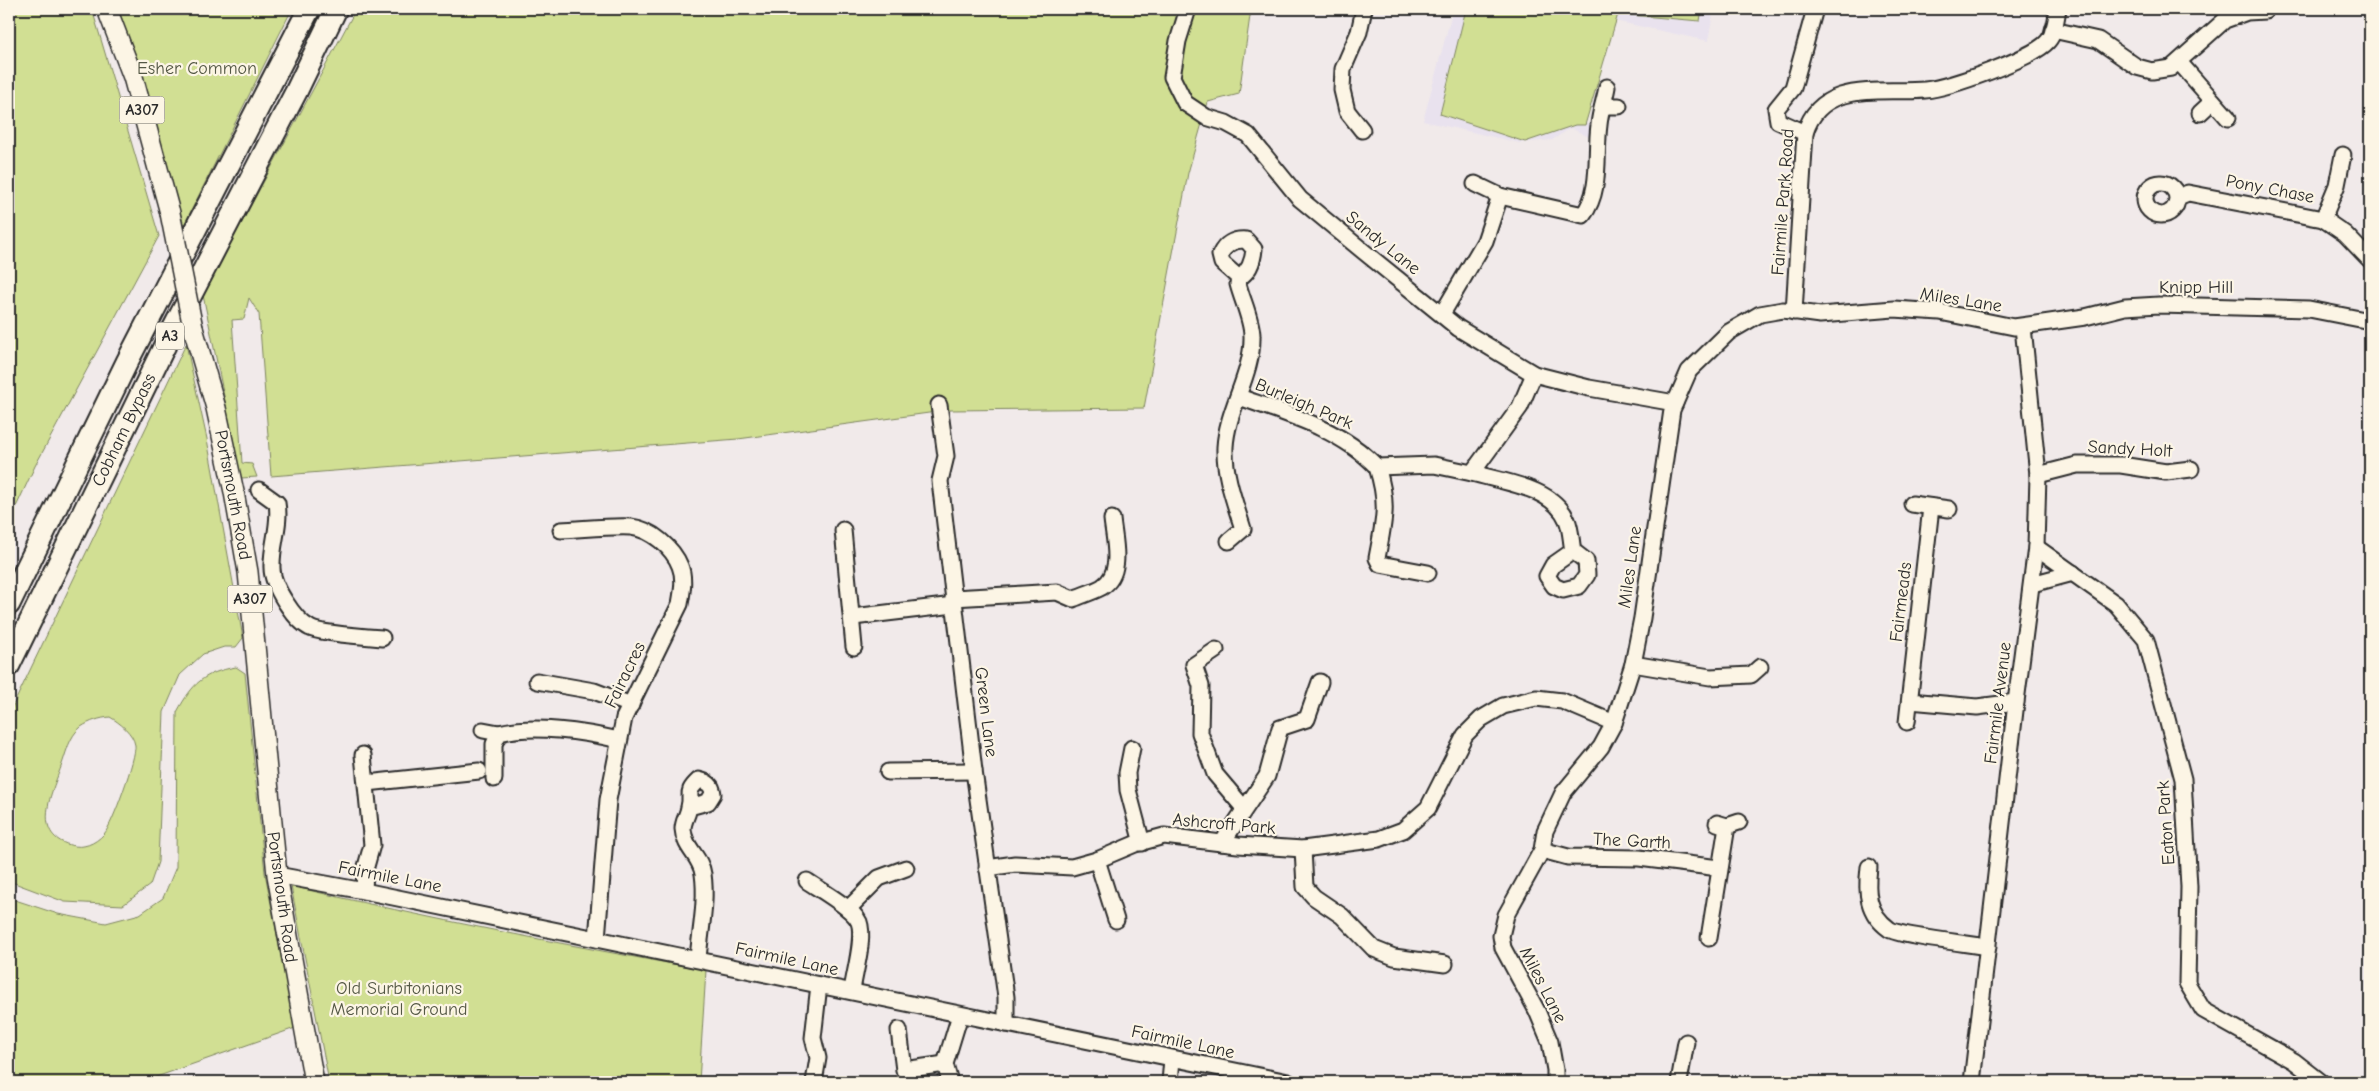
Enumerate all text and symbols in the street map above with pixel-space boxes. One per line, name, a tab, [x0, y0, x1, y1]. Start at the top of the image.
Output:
park label: Esher Common	[137, 58, 257, 79]
road number: A307	[120, 96, 164, 124]
street label: Fairmile Park Road	[1767, 128, 1799, 276]
street label: Pony Chase	[2224, 170, 2316, 208]
street label: Sandy Lane	[1342, 207, 1424, 279]
street label: Knipp Hill	[2159, 277, 2233, 298]
street label: Miles Lane	[1919, 283, 2003, 317]
road number: A3	[156, 322, 184, 350]
street label: Cobham Bypass	[88, 370, 160, 490]
street label: Burleigh Park	[1252, 374, 1356, 434]
street label: Portsmouth Road	[210, 428, 256, 562]
street label: Sandy Holt	[2087, 436, 2174, 462]
street label: Miles Lane	[1614, 525, 1646, 609]
street label: Fairmeads	[1886, 561, 1916, 643]
road number: A307	[228, 586, 272, 612]
street label: Fairacres	[600, 639, 650, 711]
street label: Fairmile Avenue	[1980, 641, 2016, 765]
street label: Green Lane	[970, 666, 1002, 758]
street label: Eaton Park	[2153, 780, 2179, 866]
street label: Ashcroft Park	[1172, 809, 1277, 839]
street label: The Garth	[1592, 828, 1672, 854]
street label: Portsmouth Road	[262, 830, 302, 964]
street label: Fairmile Lane	[337, 857, 443, 897]
street label: Fairmile Lane	[734, 938, 840, 980]
street label: Miles Lane	[1515, 943, 1571, 1027]
park label: Old Surbitonians Memorial Ground	[331, 978, 467, 1020]
street label: Fairmile Lane	[1130, 1021, 1236, 1063]

